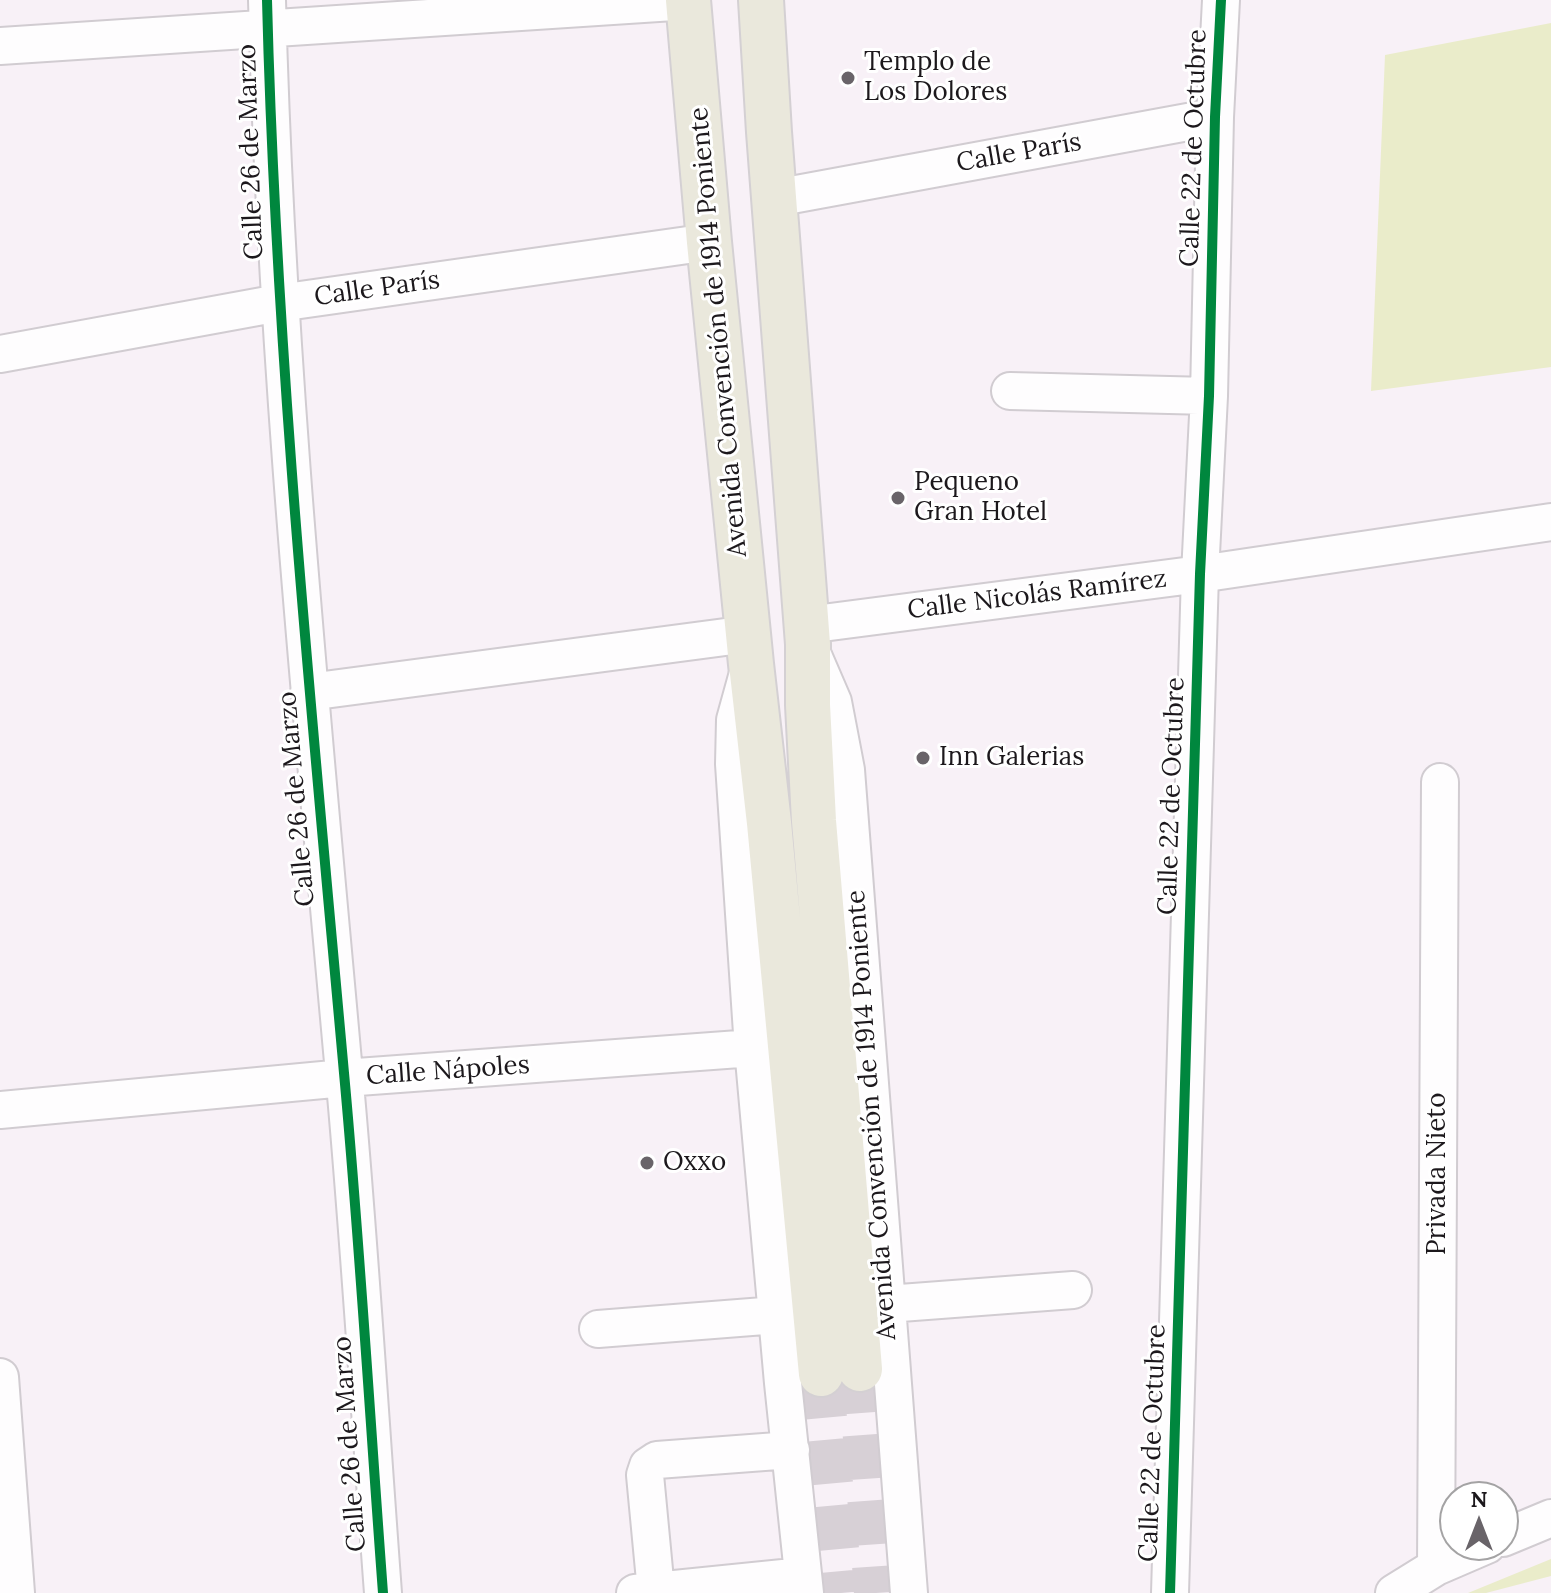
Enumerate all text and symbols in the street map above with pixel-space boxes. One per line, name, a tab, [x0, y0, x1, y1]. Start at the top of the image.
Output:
street label: Calle 22 de Octubre	[1174, 29, 1214, 267]
street label: Calle 26 de Marzo	[232, 44, 270, 260]
place label: Templo de Los Dolores	[864, 47, 1007, 108]
marker: Templo de Los Dolores	[839, 69, 857, 87]
street label: Avenida Convención de 1914 Poniente	[684, 106, 754, 558]
street label: Calle París	[954, 127, 1084, 179]
street label: Calle París	[312, 265, 442, 313]
place label: Pequeno Gran Hotel	[914, 467, 1047, 528]
marker: Pequeno Gran Hotel	[889, 489, 907, 507]
street label: Calle Nicolás Ramírez	[906, 564, 1168, 626]
street label: Calle 22 de Octubre	[1152, 677, 1192, 915]
street label: Calle 26 de Marzo	[272, 690, 322, 908]
place label: Inn Galerias	[939, 742, 1084, 774]
marker: Inn Galerias	[914, 749, 932, 767]
street label: Avenida Convención de 1914 Poniente	[841, 889, 903, 1341]
street label: Calle Nápoles	[365, 1050, 531, 1092]
street label: Privada Nieto	[1422, 1093, 1454, 1255]
place label: Oxxo	[663, 1147, 726, 1179]
marker: Oxxo	[638, 1154, 656, 1172]
street label: Calle 22 de Octubre	[1133, 1324, 1173, 1562]
street label: Calle 26 de Marzo	[327, 1335, 373, 1553]
north arrow	[1439, 1481, 1519, 1561]
text: N	[1470, 1485, 1488, 1513]

